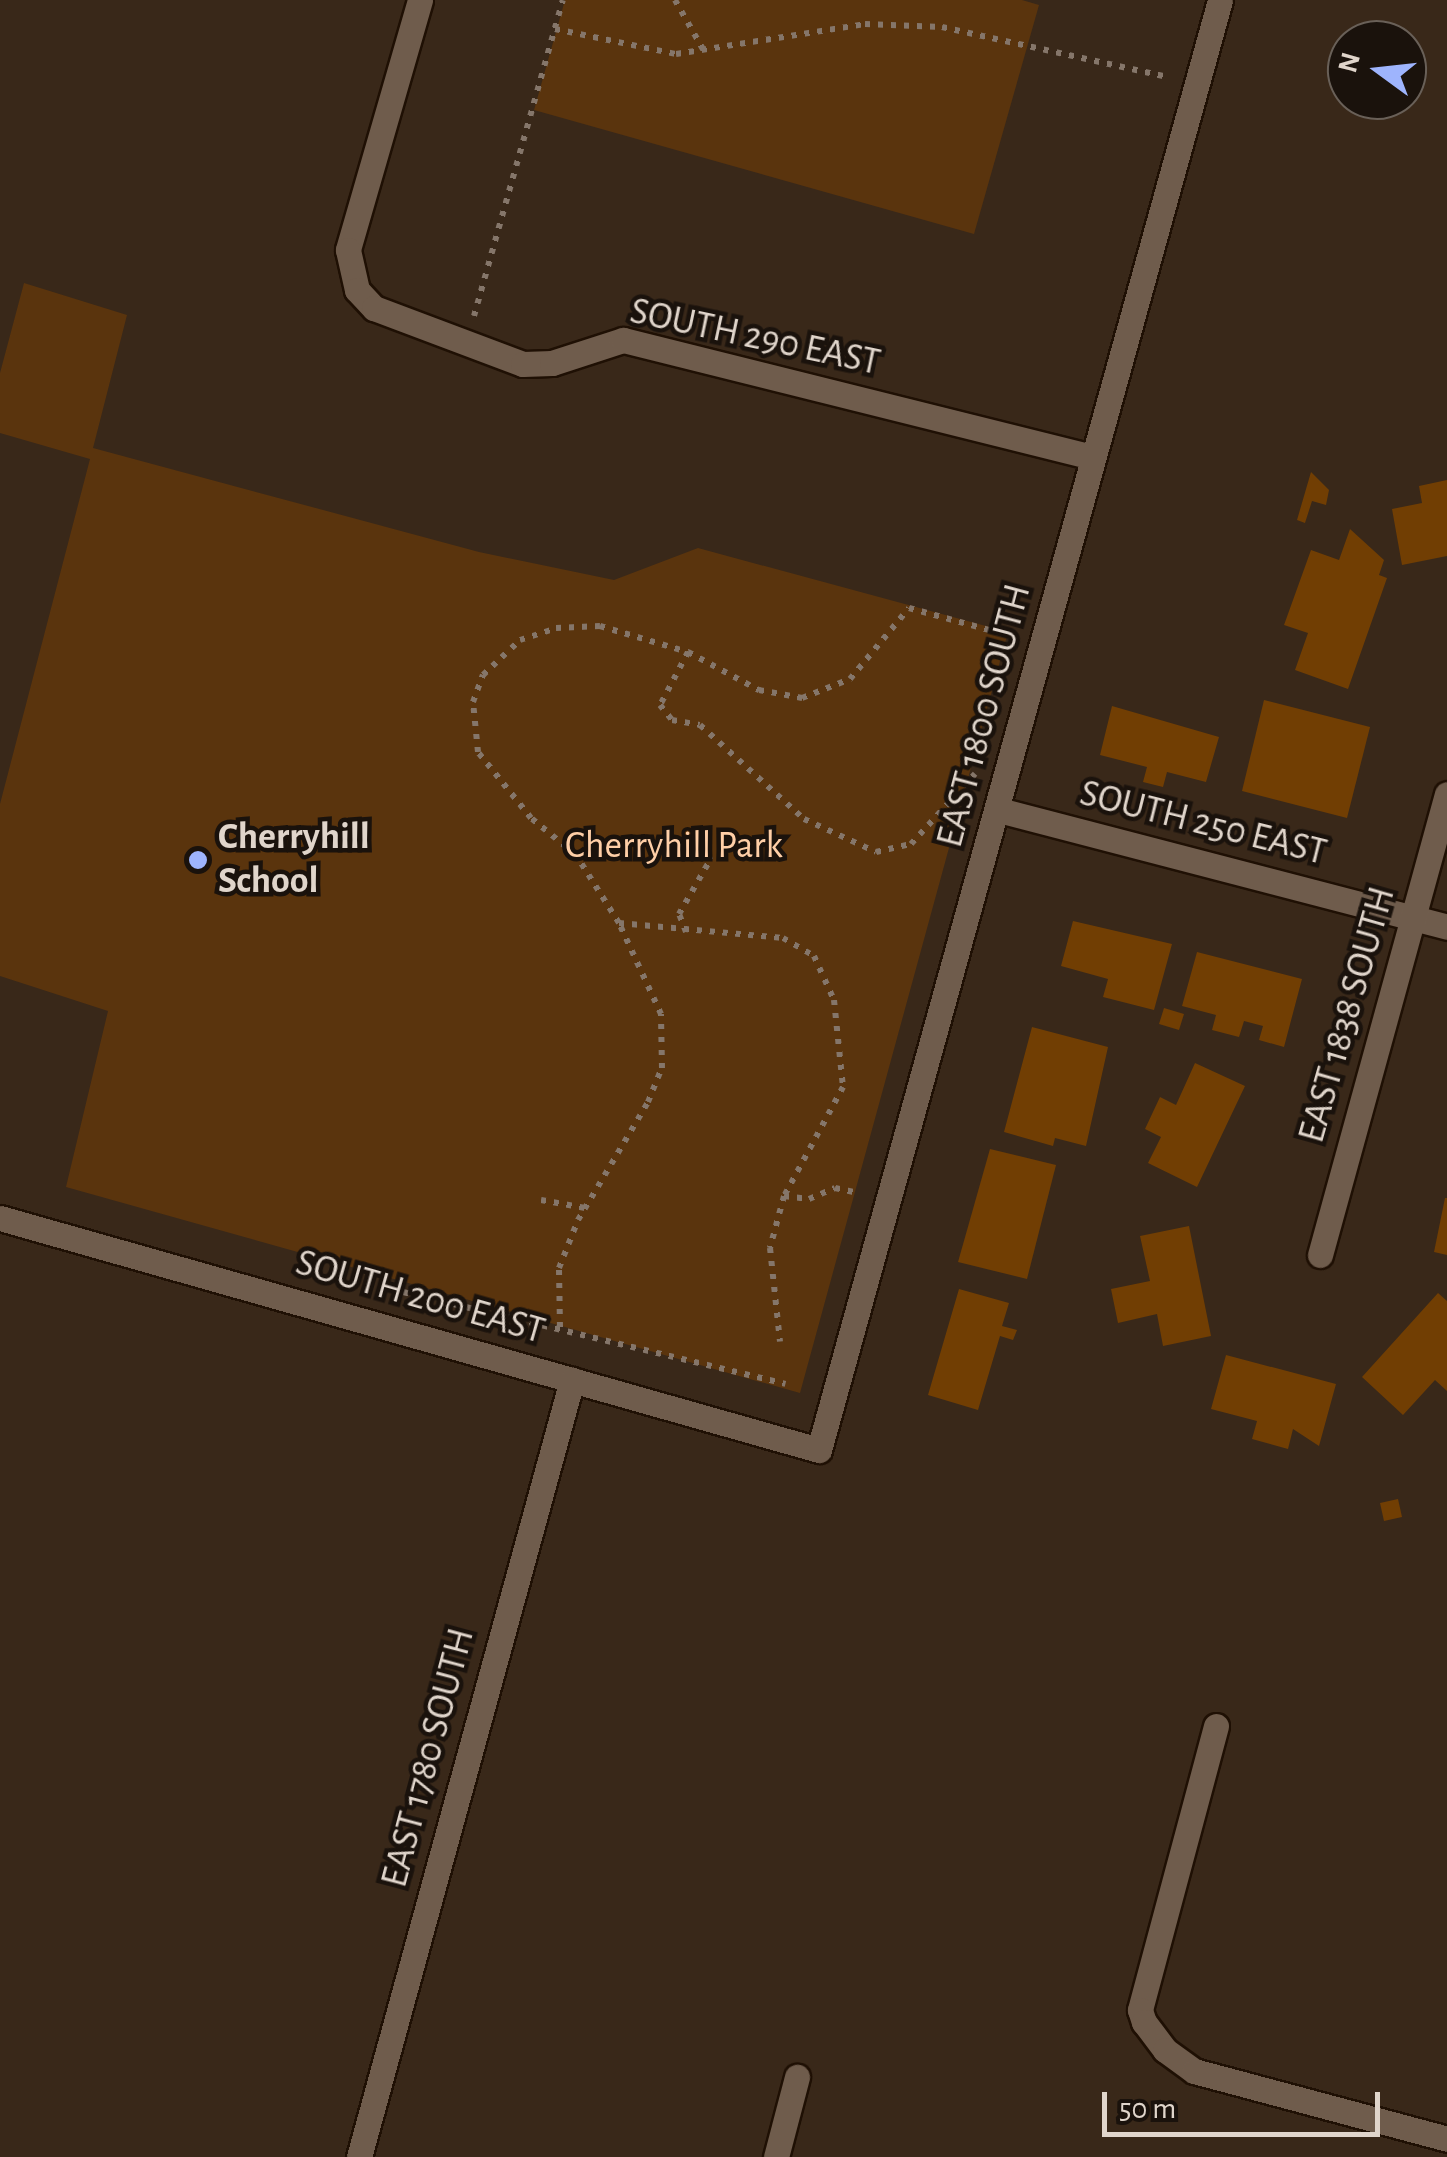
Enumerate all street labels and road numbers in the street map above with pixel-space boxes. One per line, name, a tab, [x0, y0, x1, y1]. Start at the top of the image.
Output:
street label: SOUTH 290 EAST	[626, 289, 884, 387]
street label: EAST 1800 SOUTH	[928, 579, 1042, 853]
street label: SOUTH 250 EAST	[1075, 771, 1331, 877]
street label: EAST 1838 SOUTH	[1290, 882, 1406, 1148]
street label: SOUTH 200 EAST	[290, 1241, 550, 1355]
street label: EAST 1780 SOUTH	[373, 1624, 485, 1892]

